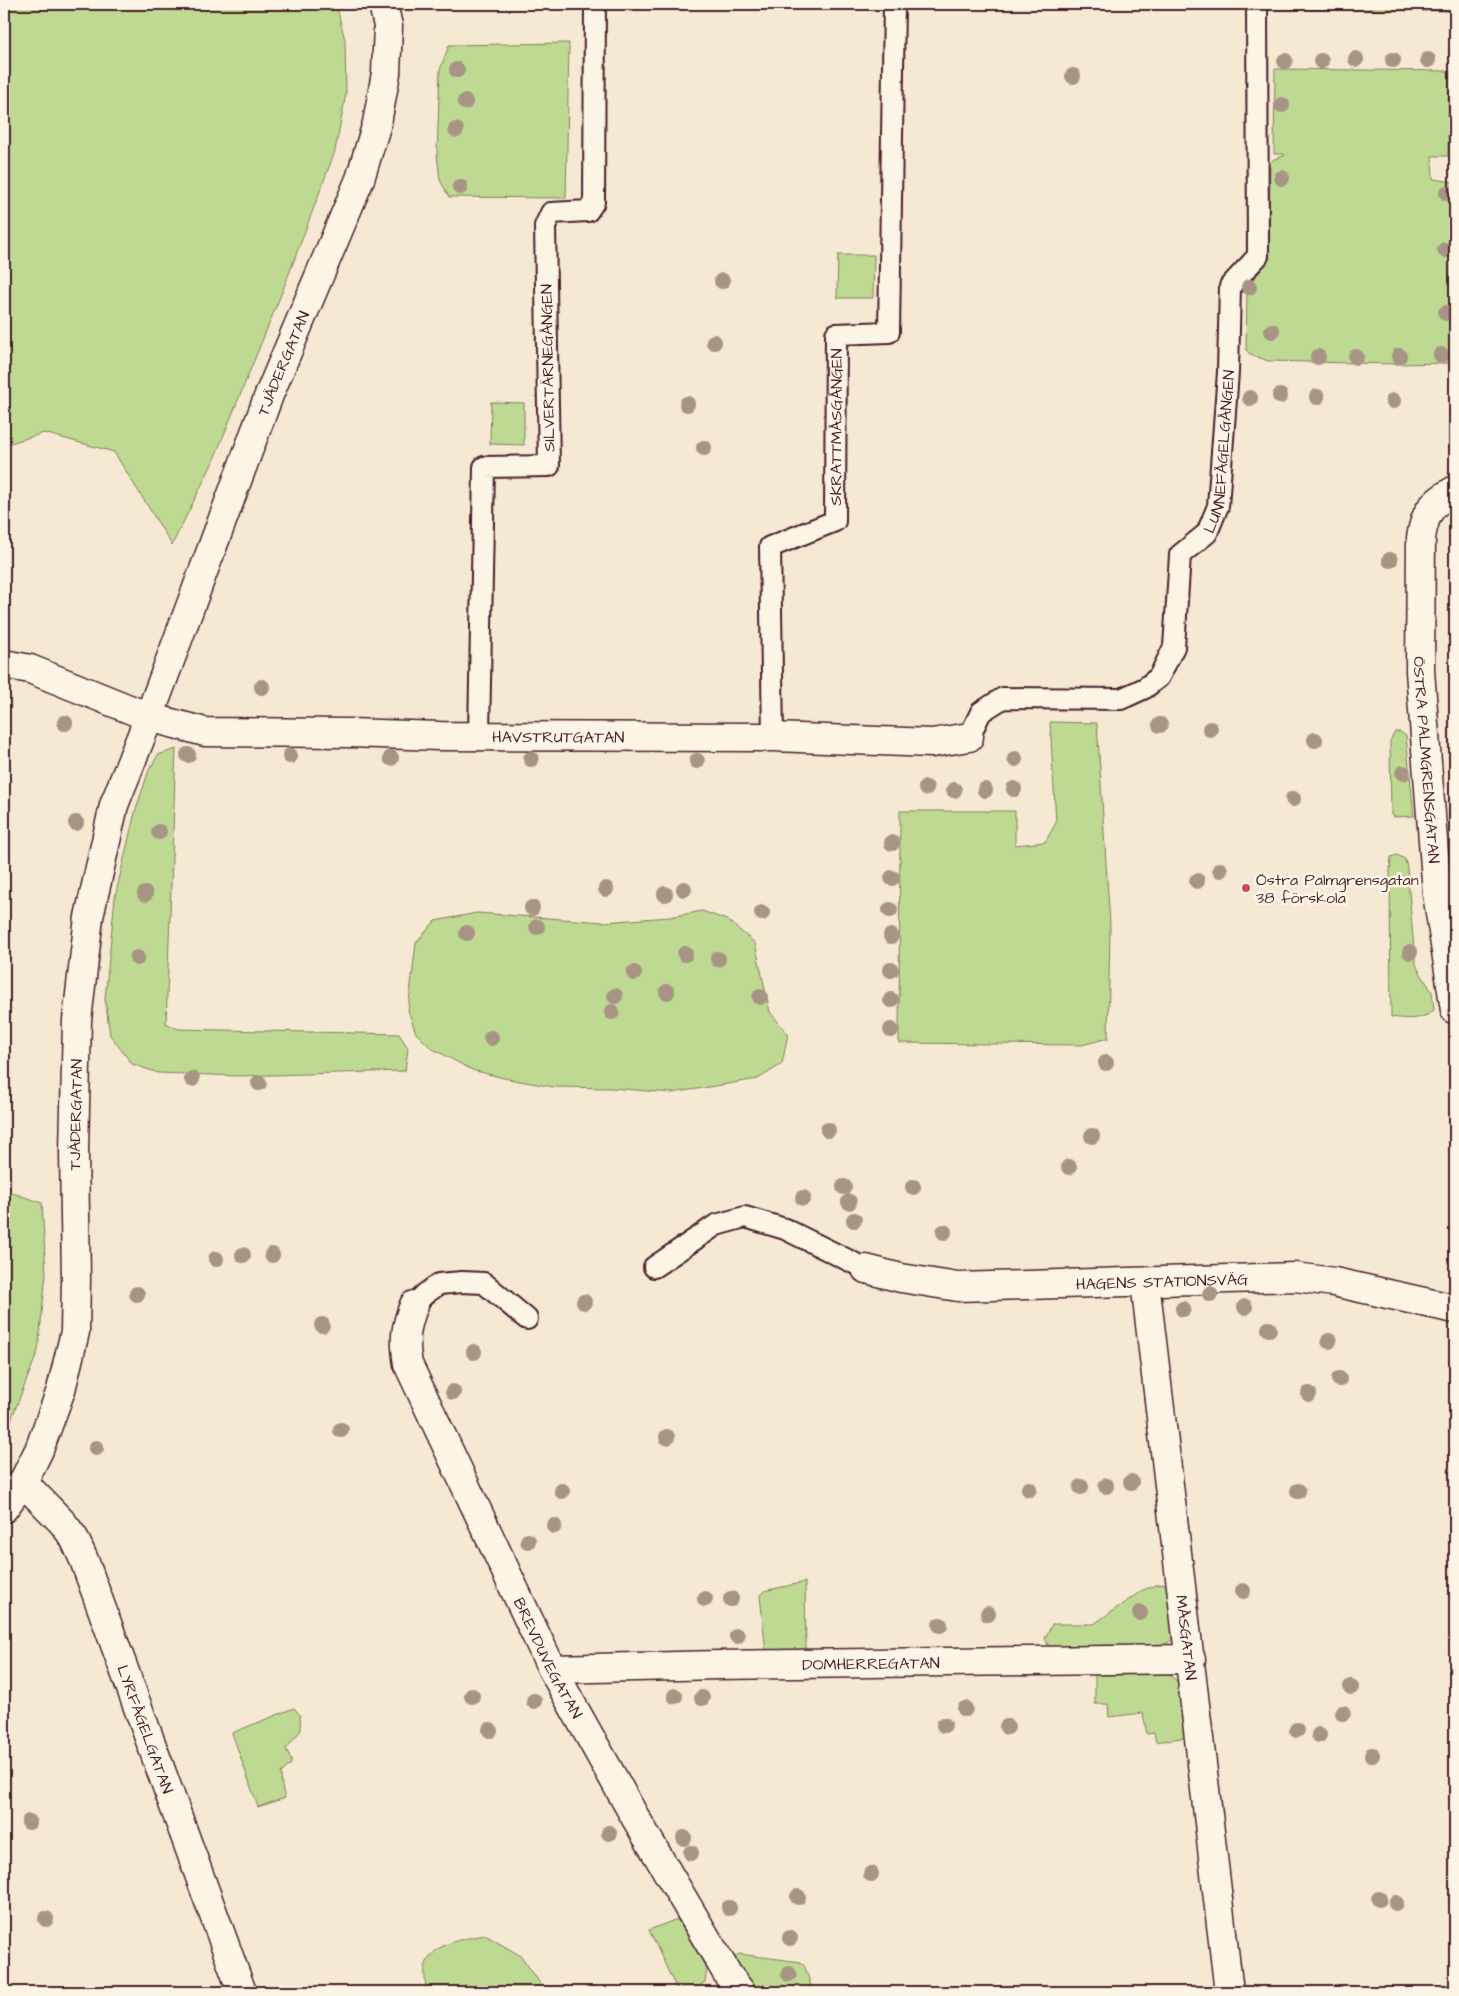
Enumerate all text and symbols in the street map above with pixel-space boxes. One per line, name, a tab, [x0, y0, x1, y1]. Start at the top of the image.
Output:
street label: SILVERTÄRNEGÅNGEN	[536, 284, 560, 452]
street label: TJÄDERGATAN	[252, 308, 315, 419]
street label: SKRATTMÅSGÅNGEN	[825, 348, 848, 506]
street label: LUNNEFÅGELGÅNGEN	[1198, 369, 1240, 536]
street label: ÖSTRA PALMGRENSGATAN	[1408, 656, 1445, 864]
street label: HAVSTRUTGATAN	[492, 726, 624, 749]
place label: Östra Palmgrensgatan 38 förskola	[1256, 869, 1419, 909]
marker: Östra Palmgrensgatan 38 förskola	[1240, 882, 1252, 894]
street label: TJÄDERGATAN	[64, 1059, 88, 1170]
street label: HAGENS STATIONSVÄG	[1076, 1268, 1249, 1295]
street label: BREVDUVEGATAN	[508, 1594, 588, 1723]
street label: MÅSGATAN	[1170, 1594, 1202, 1681]
street label: DOMHERREGATAN	[802, 1652, 940, 1676]
street label: LYRFÅGELGATAN	[111, 1662, 178, 1797]

